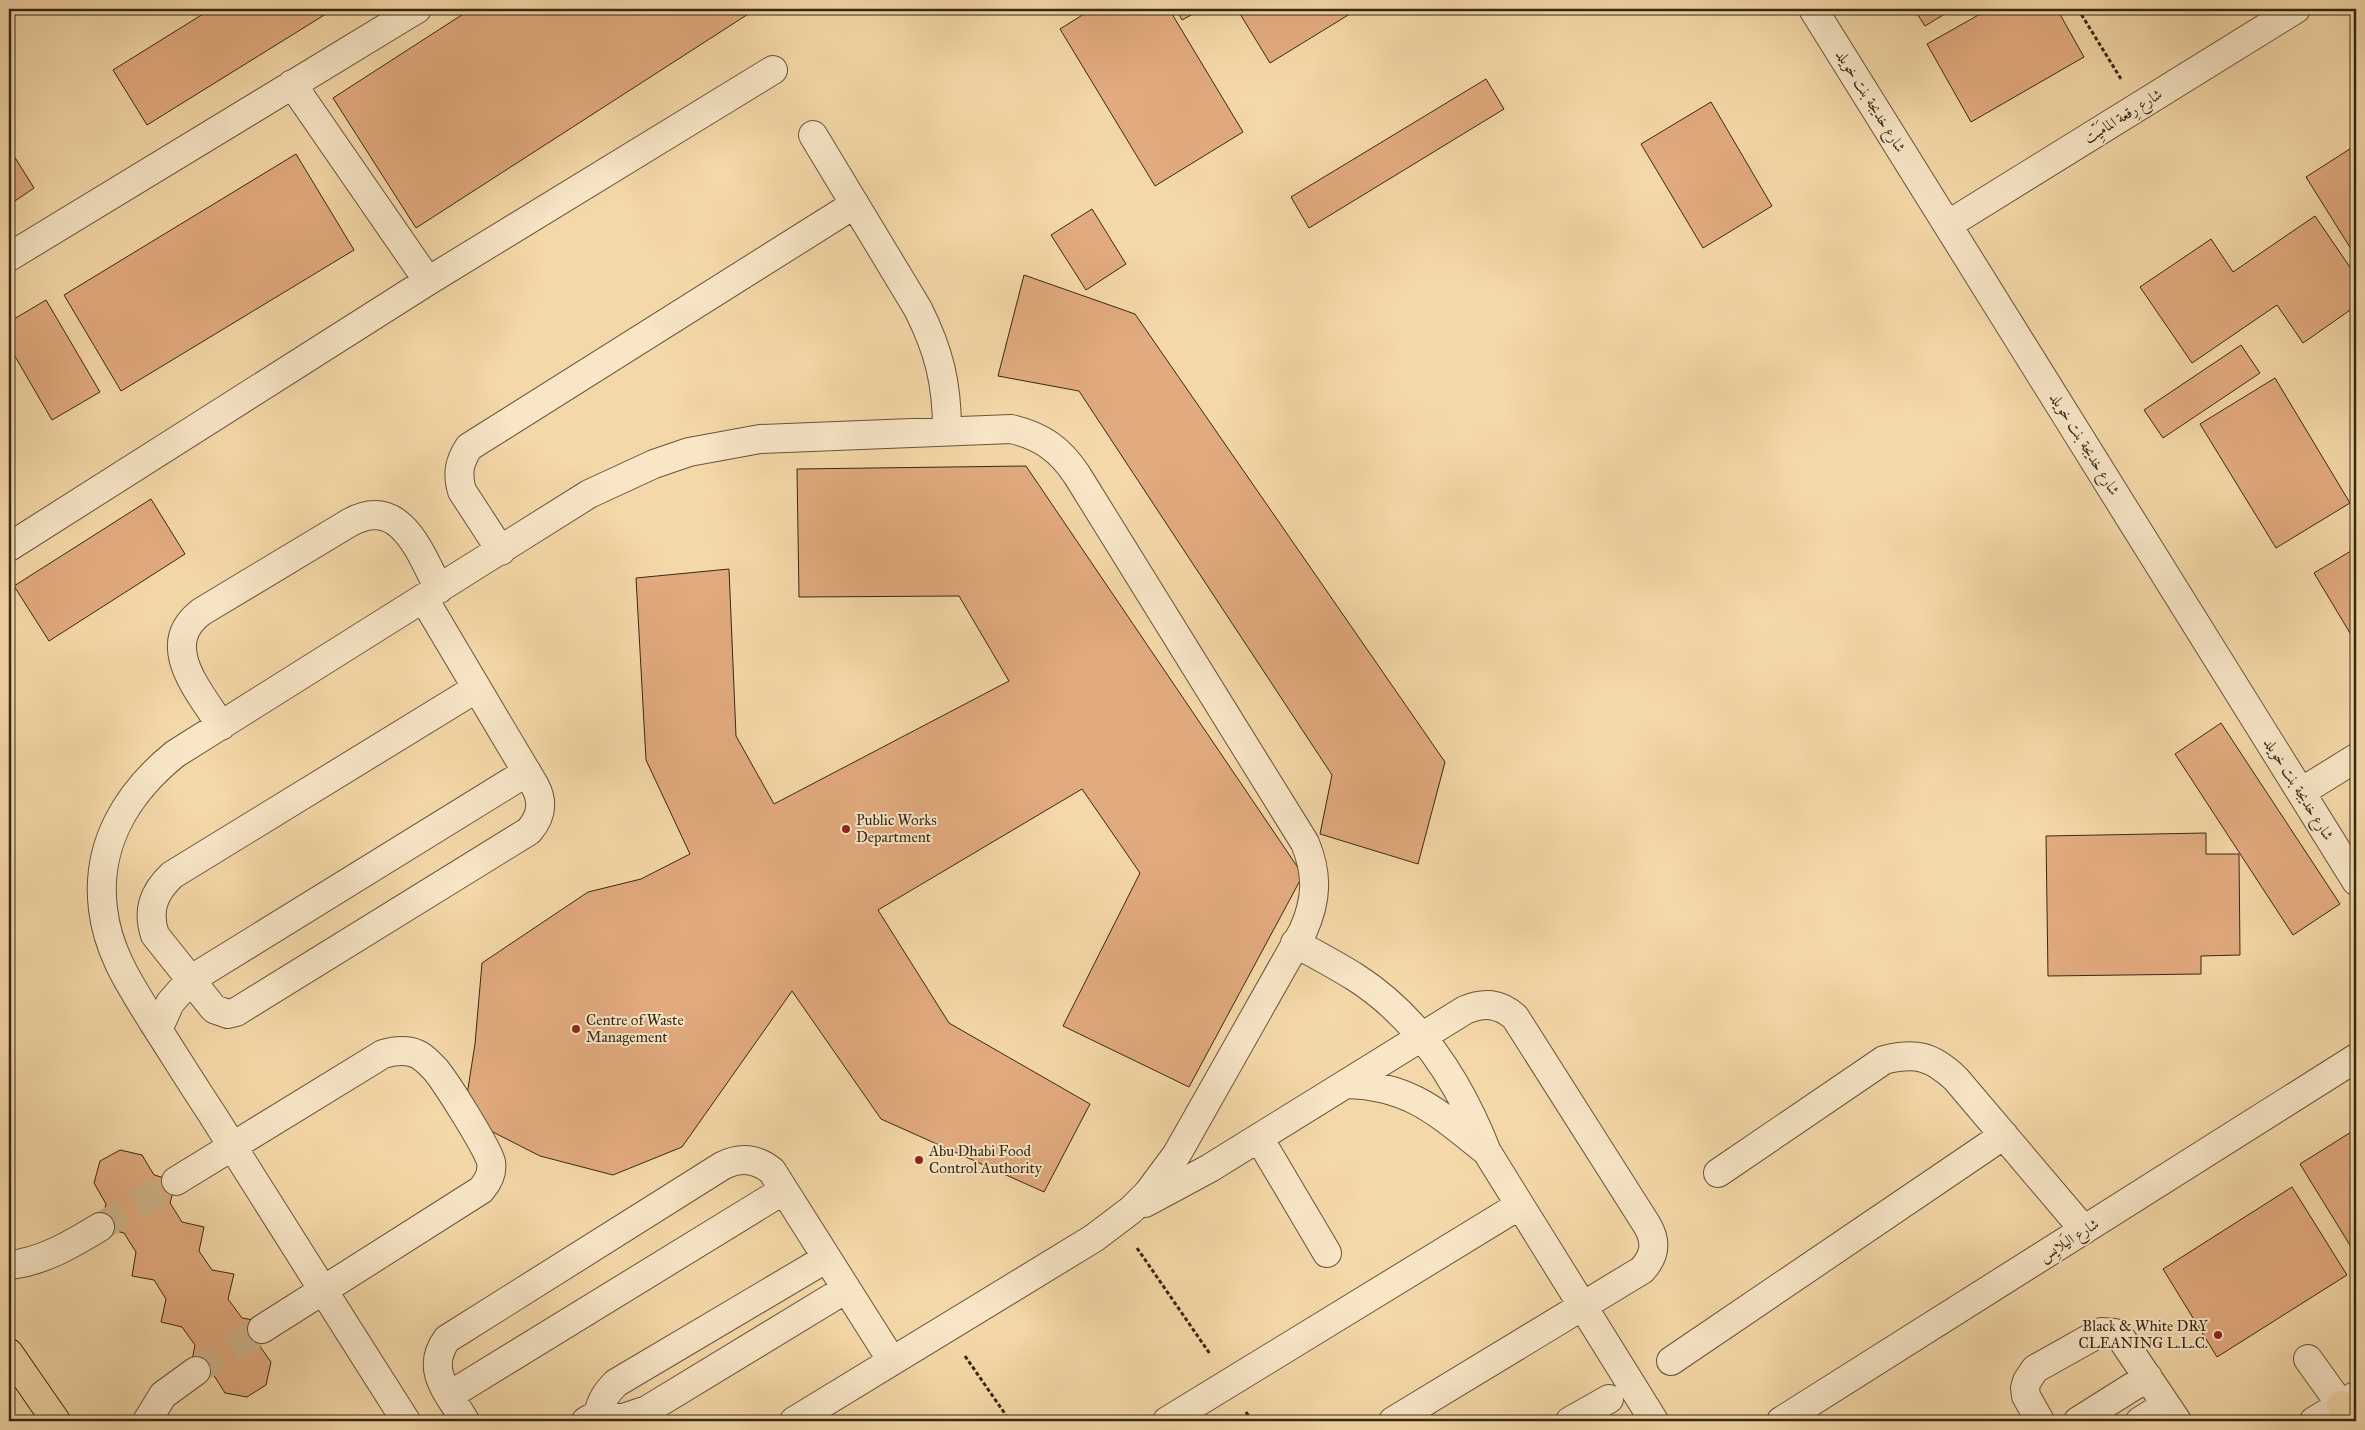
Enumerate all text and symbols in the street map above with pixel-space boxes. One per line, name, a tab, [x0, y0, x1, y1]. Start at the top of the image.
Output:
street label: شارع خديجة بنت خويلد	[1829, 46, 1910, 158]
street label: شارع رِقعة المامَيِّت	[2079, 83, 2168, 151]
street label: شارع خديجة بنت خويلد	[2043, 389, 2124, 501]
street label: شارع خديجة بنت خويلد	[2257, 734, 2338, 846]
place label: Public Works Department	[856, 811, 937, 846]
marker: Public Works Department	[840, 823, 852, 835]
place label: Centre of Waste Management	[586, 1011, 684, 1046]
marker: Centre of Waste Management	[570, 1023, 582, 1035]
place label: Abu Dhabi Food Control Authority	[928, 1142, 1043, 1177]
marker: Abu Dhabi Food Control Authority	[913, 1154, 925, 1166]
street label: شارع اليَلايِس	[2035, 1213, 2104, 1269]
place label: Black & White DRY CLEANING L.L.C.	[2078, 1317, 2208, 1352]
marker: Black & White DRY CLEANING L.L.C.	[2212, 1329, 2224, 1341]

